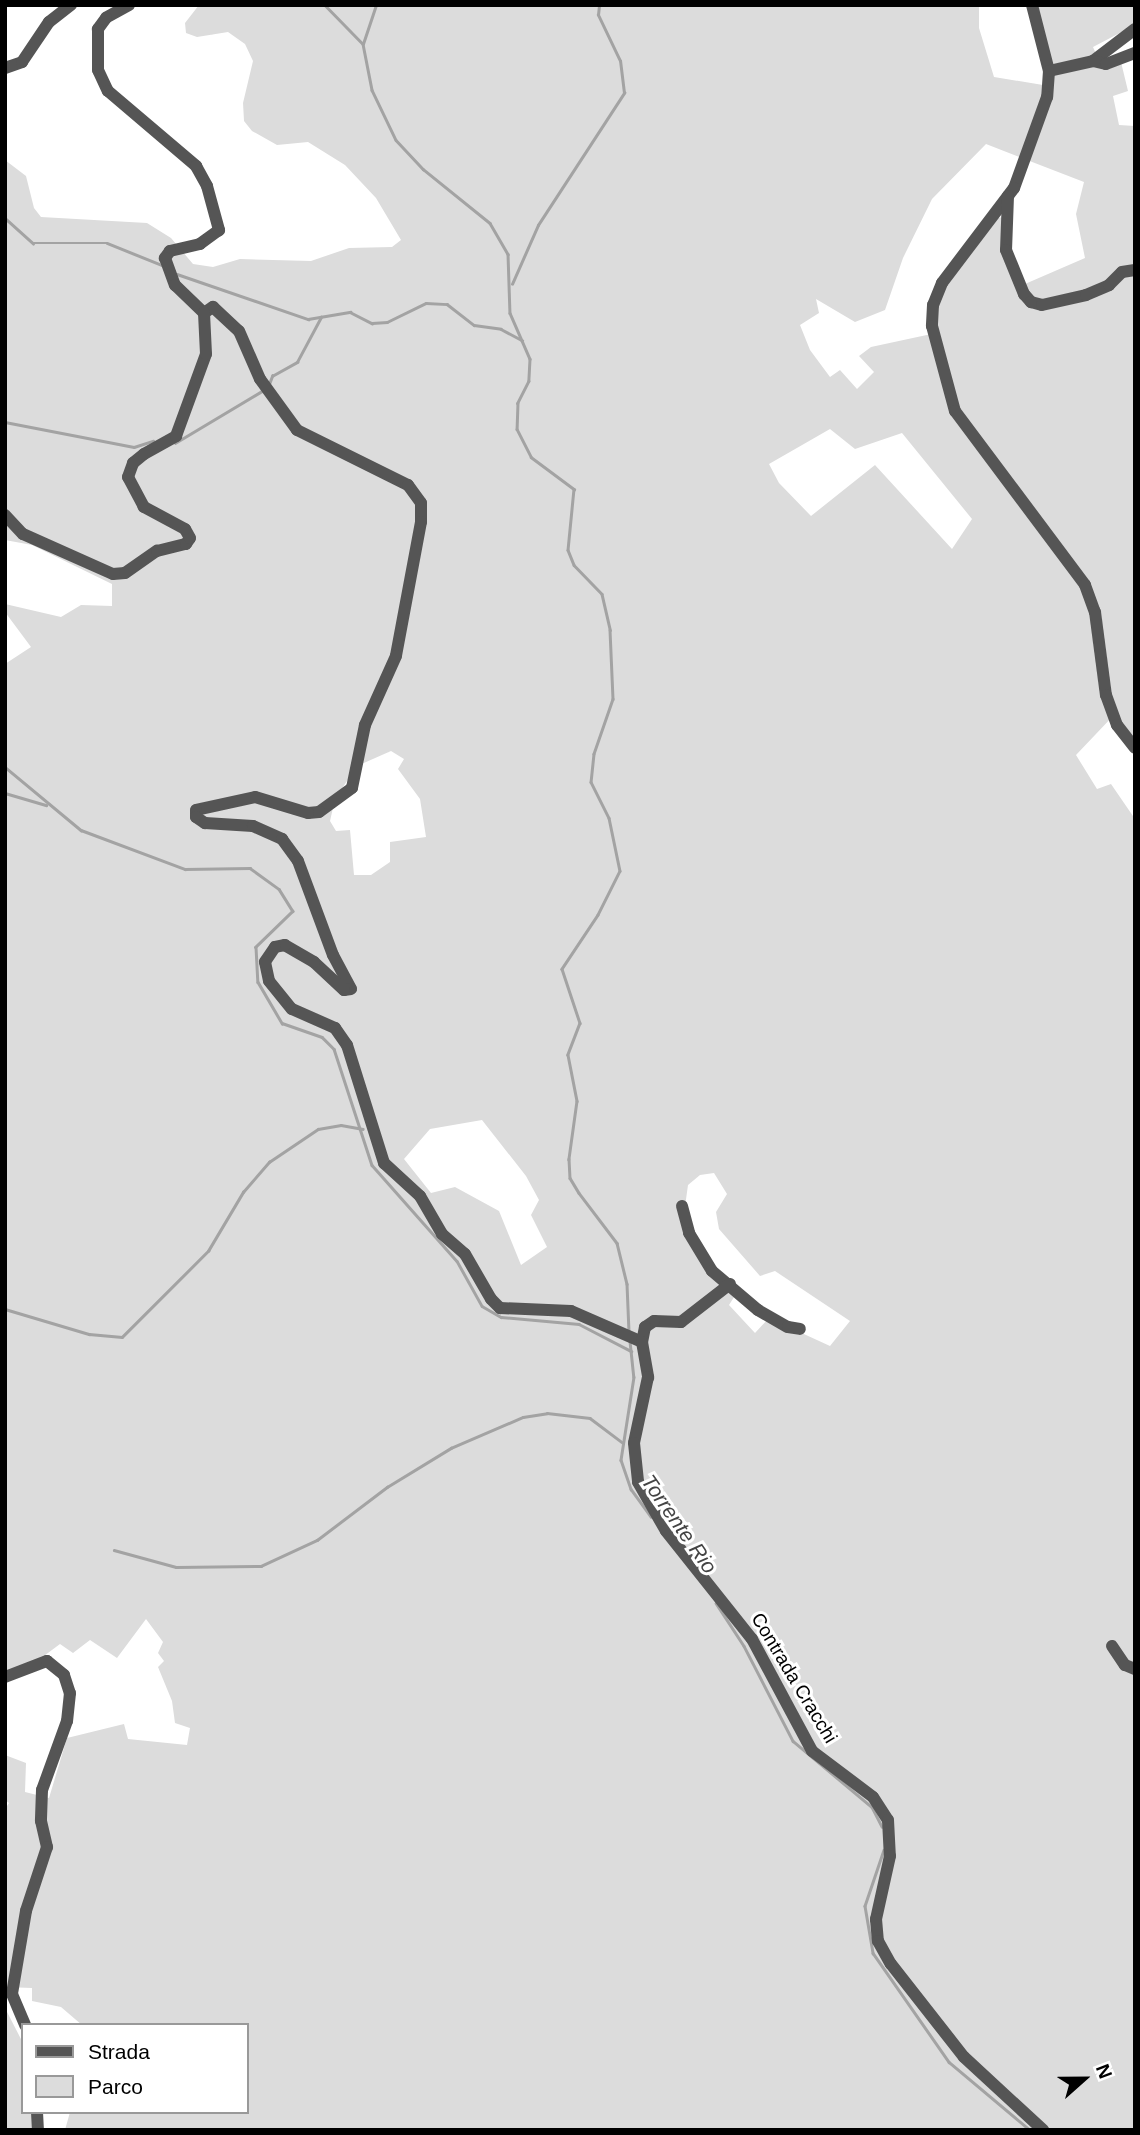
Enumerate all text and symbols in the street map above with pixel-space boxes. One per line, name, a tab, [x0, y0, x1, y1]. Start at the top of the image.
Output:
water label: Torrente Rio	[636, 1470, 722, 1578]
street label: Contrada Cracchi	[746, 1609, 842, 1747]
legend	[21, 2023, 248, 2114]
text: Strada	[88, 2040, 150, 2063]
north arrow	[1049, 2044, 1119, 2114]
text: N	[1092, 2061, 1116, 2081]
text: Parco	[88, 2075, 143, 2098]

